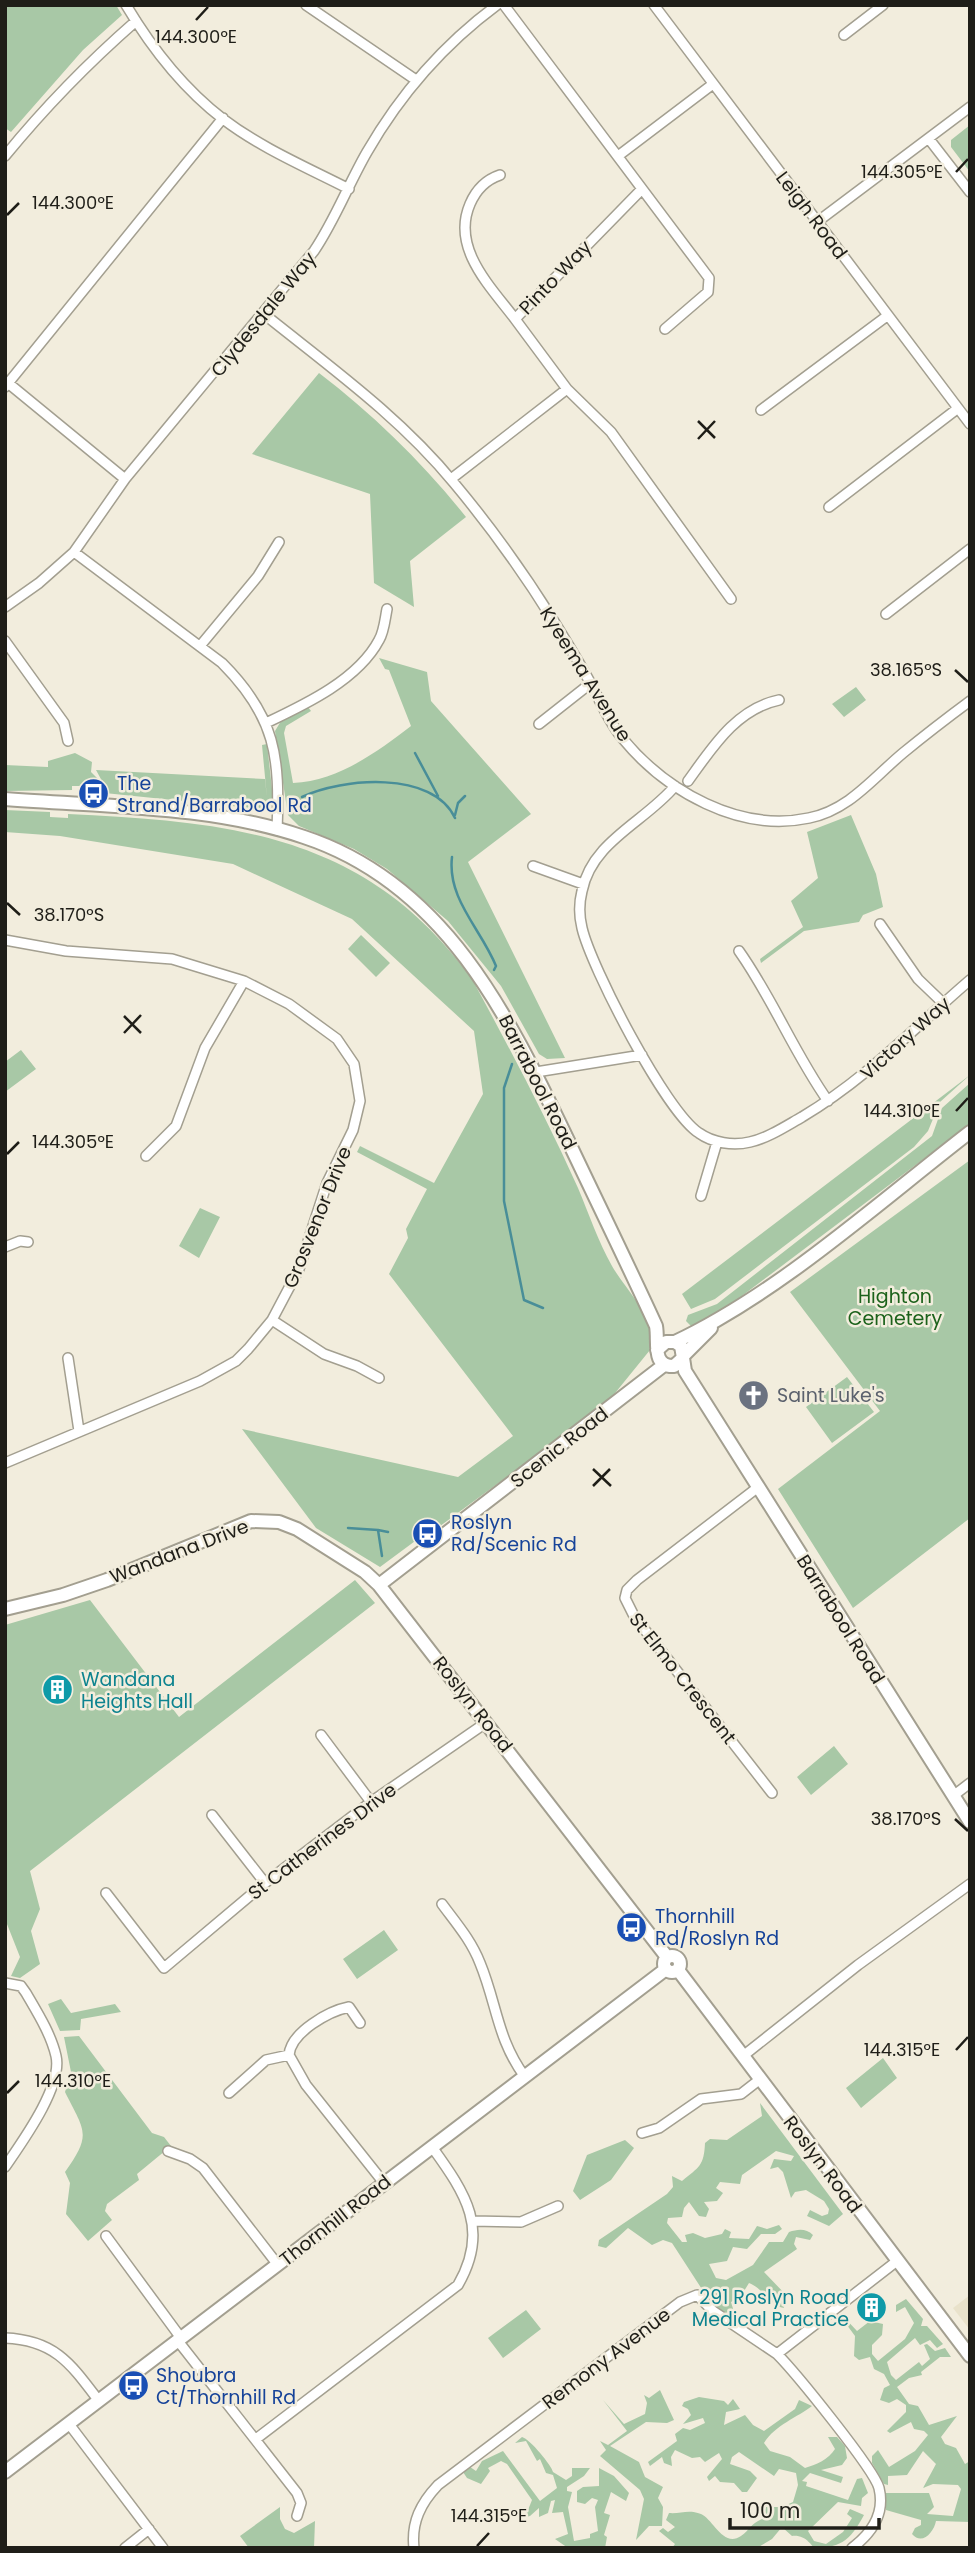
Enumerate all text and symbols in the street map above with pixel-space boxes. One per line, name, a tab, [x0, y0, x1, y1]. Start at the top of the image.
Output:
text: 144.300°E	[155, 24, 237, 49]
text: 144.305°E	[861, 159, 943, 184]
street label: Leigh Road	[769, 166, 854, 265]
text: 144.300°E	[32, 190, 114, 215]
street label: Pinto Way	[513, 234, 598, 321]
street label: Clydesdale Way	[204, 246, 322, 383]
street label: Kyeema Avenue	[533, 602, 638, 747]
text: 38.165°S	[870, 657, 942, 682]
place label: The Strand/Barrabool Rd	[117, 770, 312, 819]
bus stop icon: The Strand/Barrabool Rd	[77, 777, 111, 811]
text: 38.170°S	[34, 902, 104, 927]
street label: Victory Way	[854, 990, 957, 1086]
street label: Barrabool Road	[492, 1010, 583, 1154]
text: 144.310°E	[864, 1098, 940, 1123]
text: 144.305°E	[32, 1129, 114, 1154]
street label: Grosvenor Drive	[277, 1142, 358, 1292]
park label: Highton Cemetery	[848, 1283, 942, 1332]
church icon: Saint Luke's	[737, 1378, 771, 1412]
place label: Saint Luke's	[777, 1382, 885, 1409]
street label: Scenic Road	[505, 1401, 614, 1494]
place label: Roslyn Rd/Scenic Rd	[451, 1509, 577, 1558]
street label: Wandana Drive	[106, 1513, 253, 1590]
bus stop icon: Roslyn Rd/Scenic Rd	[411, 1516, 445, 1550]
street label: Barrabool Road	[790, 1549, 891, 1689]
street label: St Elmo Crescent	[623, 1607, 743, 1750]
street label: Roslyn Road	[426, 1650, 519, 1758]
place label: Wandana Heights Hall	[81, 1666, 193, 1715]
building icon: Wandana Heights Hall	[41, 1673, 75, 1707]
street label: St Catherines Drive	[242, 1777, 402, 1906]
text: 38.170°S	[871, 1806, 941, 1831]
place label: Thornhill Rd/Roslyn Rd	[655, 1903, 779, 1952]
bus stop icon: Thornhill Rd/Roslyn Rd	[615, 1910, 649, 1944]
text: 144.315°E	[864, 2037, 940, 2062]
text: 144.310°E	[35, 2068, 111, 2093]
street label: Roslyn Road	[777, 2110, 868, 2219]
street label: Thornhill Road	[274, 2168, 397, 2272]
place label: 291 Roslyn Road Medical Practice	[692, 2284, 849, 2333]
building icon: 291 Roslyn Road Medical Practice	[855, 2291, 889, 2325]
street label: Remony Avenue	[537, 2301, 676, 2416]
place label: Shoubra Ct/Thornhill Rd	[156, 2362, 296, 2411]
bus stop icon: Shoubra Ct/Thornhill Rd	[116, 2369, 150, 2403]
scale bar	[730, 2486, 879, 2530]
text: 100 m	[740, 2496, 800, 2525]
text: 144.315°E	[451, 2503, 527, 2528]

